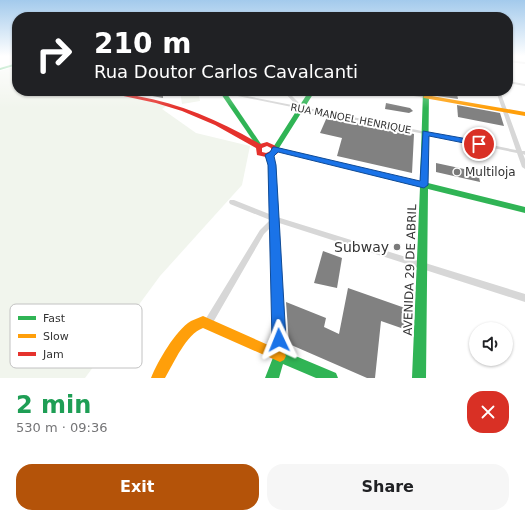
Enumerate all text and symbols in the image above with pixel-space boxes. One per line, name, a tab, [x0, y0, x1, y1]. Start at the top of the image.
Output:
text: 210 m	[94, 27, 191, 60]
icon: right	[28, 28, 80, 80]
text: Rua Doutor Carlos Cavalcanti	[94, 61, 358, 82]
street label: RUA MANOEL HENRIQUE	[290, 101, 412, 136]
pin	[462, 127, 496, 161]
icon: arrive	[468, 133, 490, 155]
place label: Multiloja	[465, 165, 516, 179]
marker: Multiloja	[452, 167, 462, 177]
street label: AVENIDA 29 DE ABRIL	[401, 204, 419, 336]
place label: Subway	[334, 239, 389, 255]
marker: Subway	[392, 242, 402, 252]
legend	[10, 304, 142, 368]
text: Fast	[43, 312, 66, 325]
position arrow	[258, 319, 300, 361]
map controls	[469, 322, 513, 366]
button: sound	[469, 322, 513, 366]
text: Slow	[43, 330, 69, 343]
text: Jam	[42, 348, 64, 361]
text: 2 min	[16, 391, 91, 419]
button: close	[467, 391, 509, 433]
text: 530 m · 09:36	[16, 420, 107, 435]
button: Exit	[16, 464, 259, 510]
button: Share	[267, 464, 509, 510]

